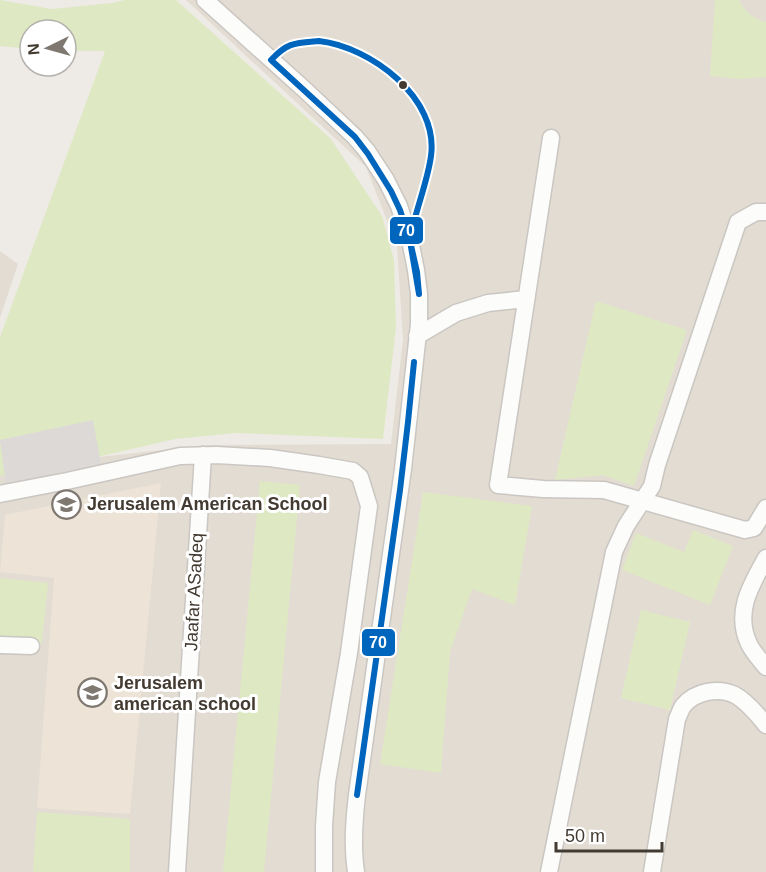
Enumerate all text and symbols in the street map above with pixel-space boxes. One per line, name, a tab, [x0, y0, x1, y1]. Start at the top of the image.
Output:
north arrow	[18, 18, 78, 78]
text: N	[25, 43, 43, 56]
unlabelled marker	[397, 79, 409, 91]
line badge: 70	[389, 216, 424, 245]
text: 70	[397, 222, 415, 239]
school or university icon: Jerusalem American School	[50, 488, 82, 520]
place label: Jerusalem American School	[87, 494, 327, 514]
street label: Jaafar ASadeq	[181, 533, 207, 651]
line badge: 70	[361, 628, 396, 657]
text: 70	[369, 634, 387, 651]
place label: Jerusalem american school	[114, 673, 256, 714]
school or university icon: Jerusalem american school	[77, 677, 109, 709]
scale bar	[556, 815, 662, 853]
text: 50 m	[565, 826, 605, 846]

